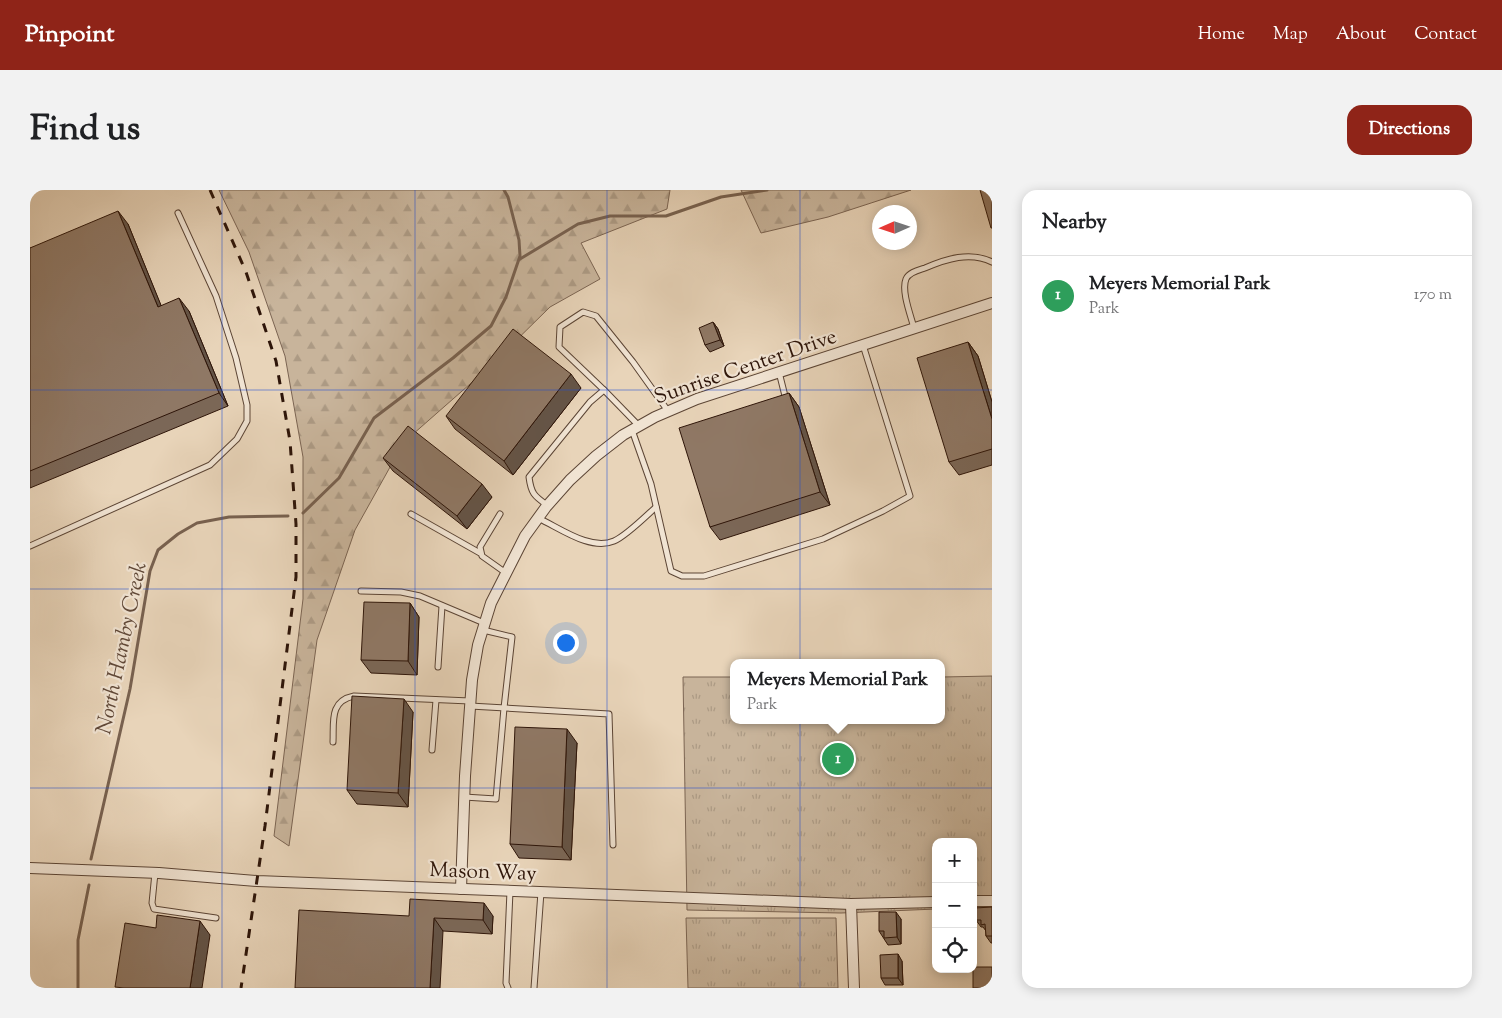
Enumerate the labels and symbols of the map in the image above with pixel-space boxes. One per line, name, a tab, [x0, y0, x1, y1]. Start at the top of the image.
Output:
north arrow	[872, 205, 917, 250]
street label: Sunrise Center Drive	[650, 323, 841, 413]
water label: North Hamby Creek	[89, 560, 157, 738]
your location	[553, 630, 579, 656]
pin: 1	[822, 740, 854, 778]
street label: Mason Way	[429, 856, 538, 890]

